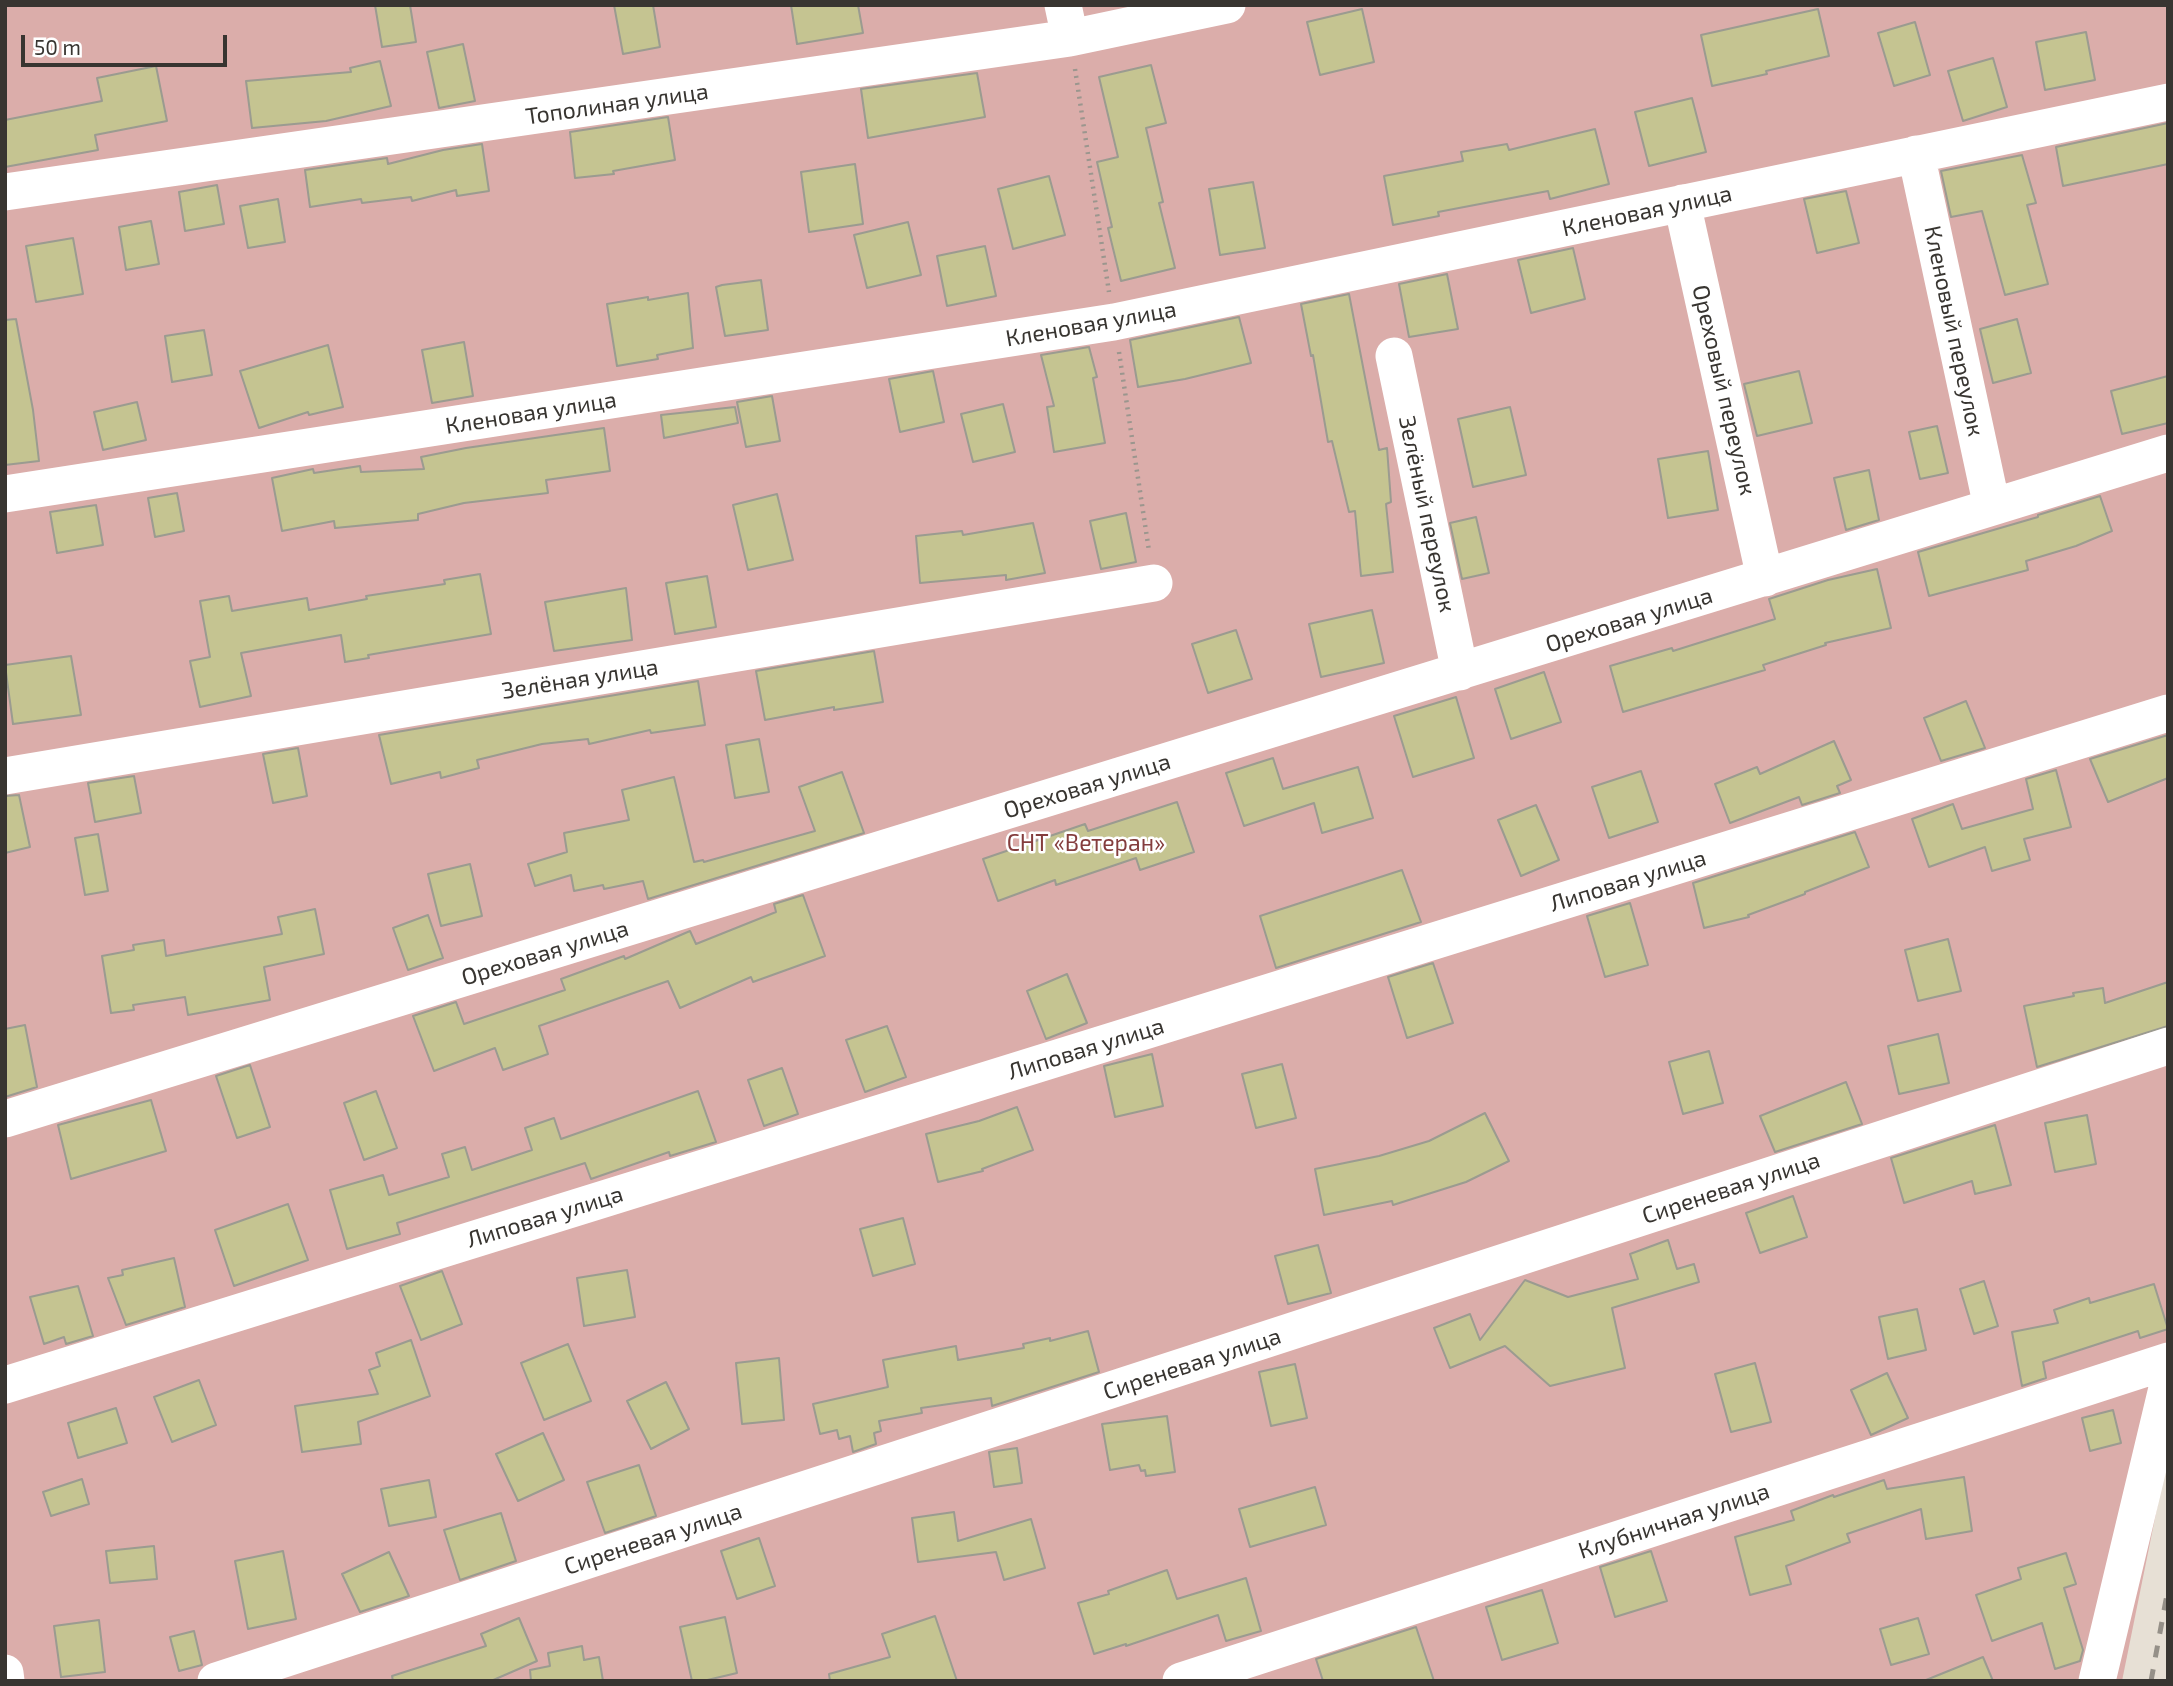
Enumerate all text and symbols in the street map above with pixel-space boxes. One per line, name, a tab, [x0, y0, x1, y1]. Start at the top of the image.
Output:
scale bar	[24, 21, 231, 65]
text: 50 m	[34, 34, 81, 59]
street label: Тополиная улица	[524, 77, 710, 131]
street label: Кленовая улица	[1560, 180, 1734, 242]
street label: Кленовый переулок	[1918, 223, 1990, 439]
street label: Ореховый переулок	[1686, 282, 1762, 498]
street label: Кленовая улица	[1003, 295, 1179, 353]
street label: Кленовая улица	[443, 386, 619, 440]
street label: Зелёный переулок	[1393, 413, 1461, 615]
street label: Ореховая улица	[1542, 581, 1716, 659]
street label: Зелёная улица	[500, 653, 660, 705]
street label: Ореховая улица	[1000, 747, 1174, 825]
park label: СНТ «Ветеран»	[1007, 829, 1165, 857]
street label: Липовая улица	[1546, 844, 1710, 918]
street label: Ореховая улица	[458, 914, 632, 992]
street label: Липовая улица	[1004, 1012, 1168, 1086]
street label: Сиреневая улица	[1639, 1146, 1823, 1230]
street label: Липовая улица	[463, 1180, 627, 1254]
street label: Сиреневая улица	[1100, 1322, 1284, 1406]
street label: Клубничная улица	[1575, 1477, 1773, 1565]
street label: Сиреневая улица	[561, 1497, 745, 1581]

